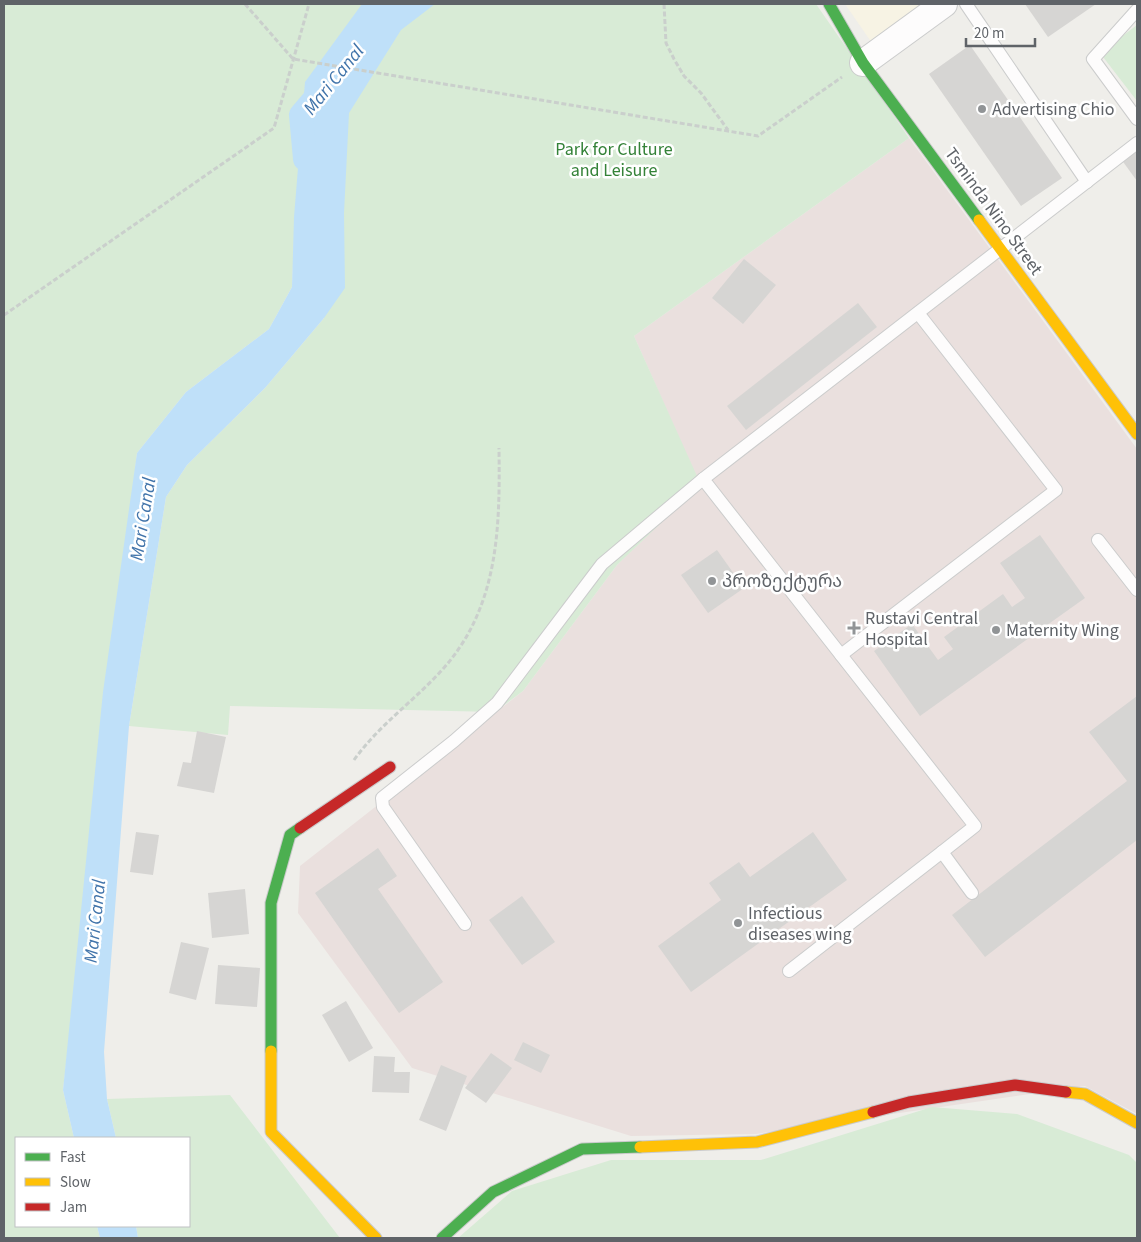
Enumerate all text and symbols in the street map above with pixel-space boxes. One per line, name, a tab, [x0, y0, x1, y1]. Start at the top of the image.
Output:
scale bar	[966, 15, 1035, 47]
text: 20 m	[974, 23, 1004, 44]
water label: Mari Canal	[297, 39, 371, 121]
place label: Advertising Chio	[992, 97, 1115, 122]
marker: Advertising Chio	[976, 103, 988, 115]
park label: Park for Culture and Leisure	[555, 137, 673, 183]
street label: Tsminda Nino Street	[939, 142, 1048, 280]
water label: Mari Canal	[124, 475, 163, 563]
place label: პროზექტურა	[722, 569, 842, 594]
marker: პროზექტურა	[706, 575, 718, 587]
place label: Rustavi Central Hospital	[865, 606, 978, 652]
place label: Maternity Wing	[1006, 618, 1119, 643]
marker: Rustavi Central Hospital	[847, 621, 861, 635]
marker: Maternity Wing	[990, 624, 1002, 636]
water label: Mari Canal	[78, 878, 113, 964]
place label: Infectious diseases wing	[748, 901, 852, 947]
marker: Infectious diseases wing	[732, 917, 744, 929]
legend	[15, 1137, 190, 1227]
text: Fast	[60, 1147, 86, 1168]
text: Slow	[60, 1172, 91, 1193]
text: Jam	[60, 1197, 87, 1218]

